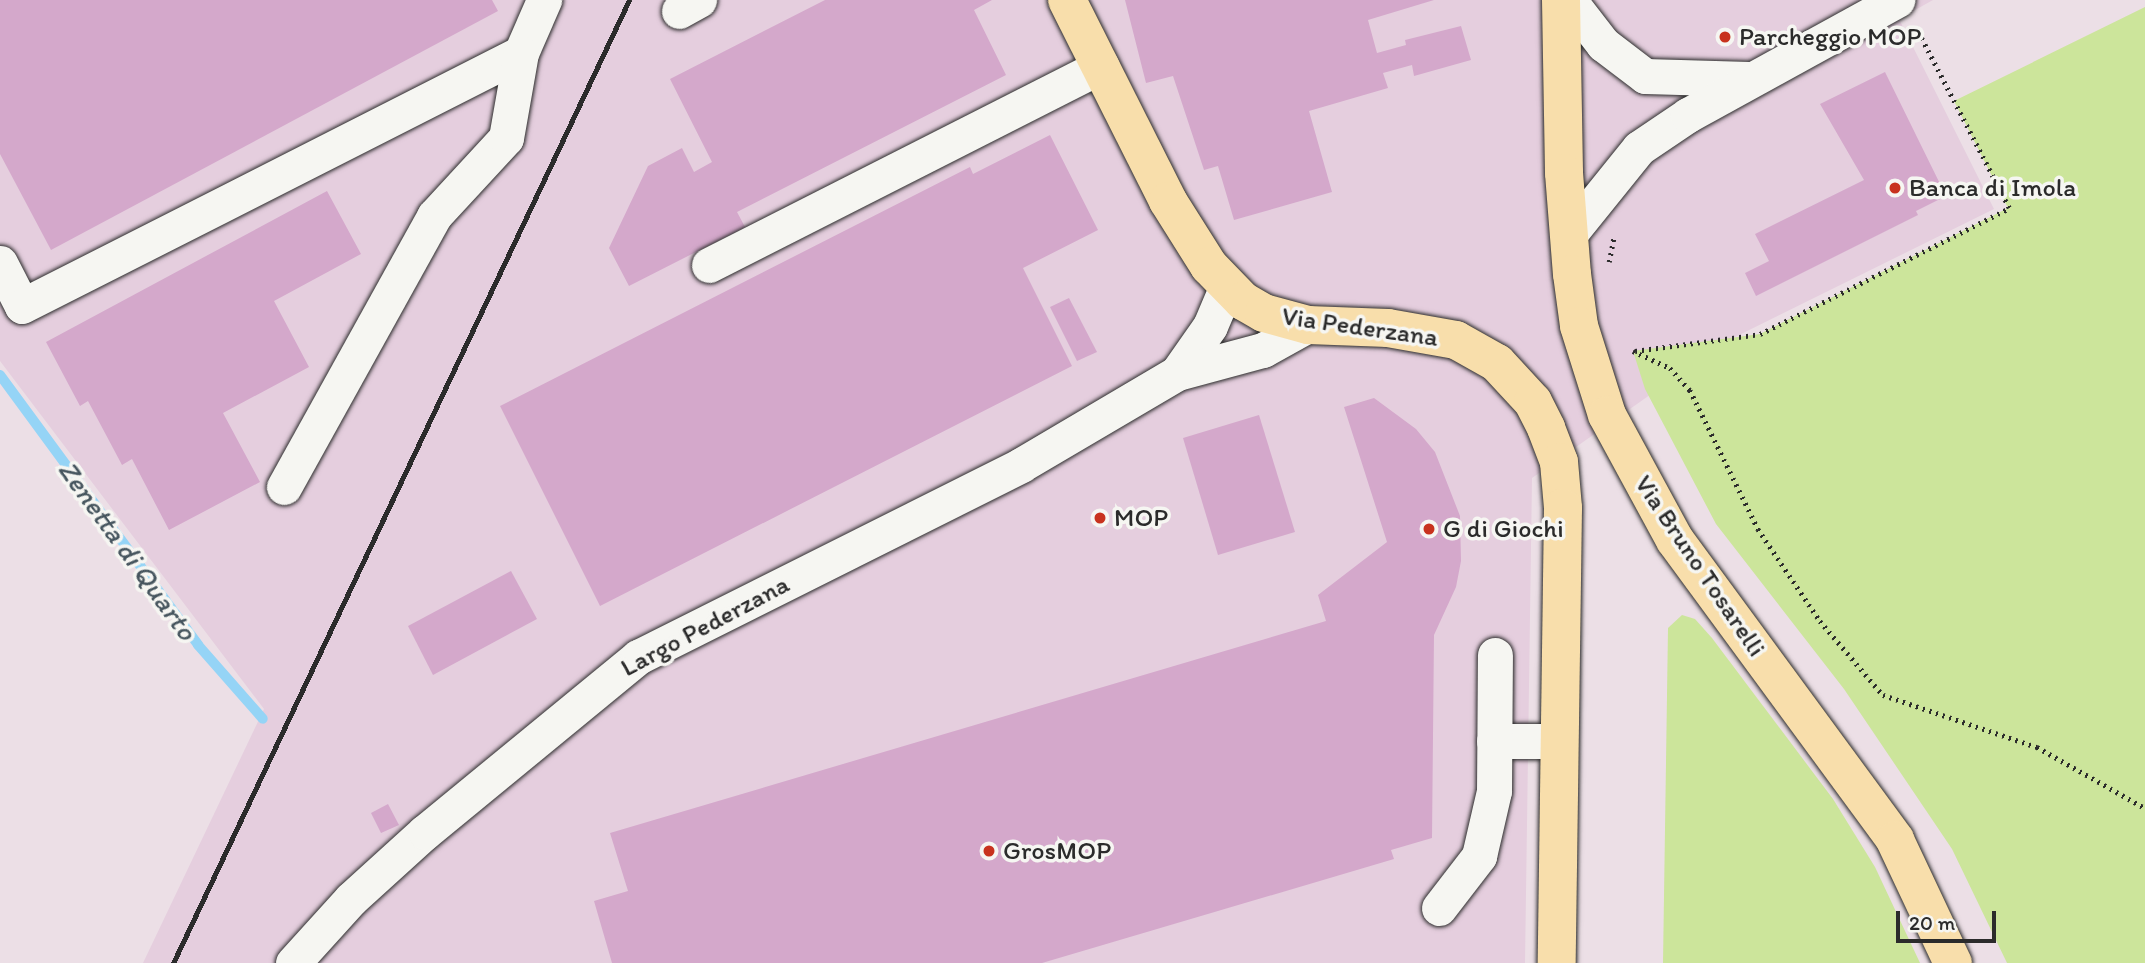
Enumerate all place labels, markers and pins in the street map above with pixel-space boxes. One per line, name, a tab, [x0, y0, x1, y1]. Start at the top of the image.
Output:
place label: Parcheggio MOP	[1739, 21, 1921, 53]
marker: Parcheggio MOP	[1717, 29, 1733, 45]
place label: Banca di Imola	[1909, 172, 2076, 204]
marker: Banca di Imola	[1887, 180, 1903, 196]
place label: MOP	[1114, 502, 1168, 534]
marker: MOP	[1092, 510, 1108, 526]
place label: G di Giochi	[1443, 513, 1564, 545]
marker: G di Giochi	[1421, 521, 1437, 537]
place label: GrosMOP	[1003, 835, 1111, 867]
marker: GrosMOP	[981, 843, 997, 859]

